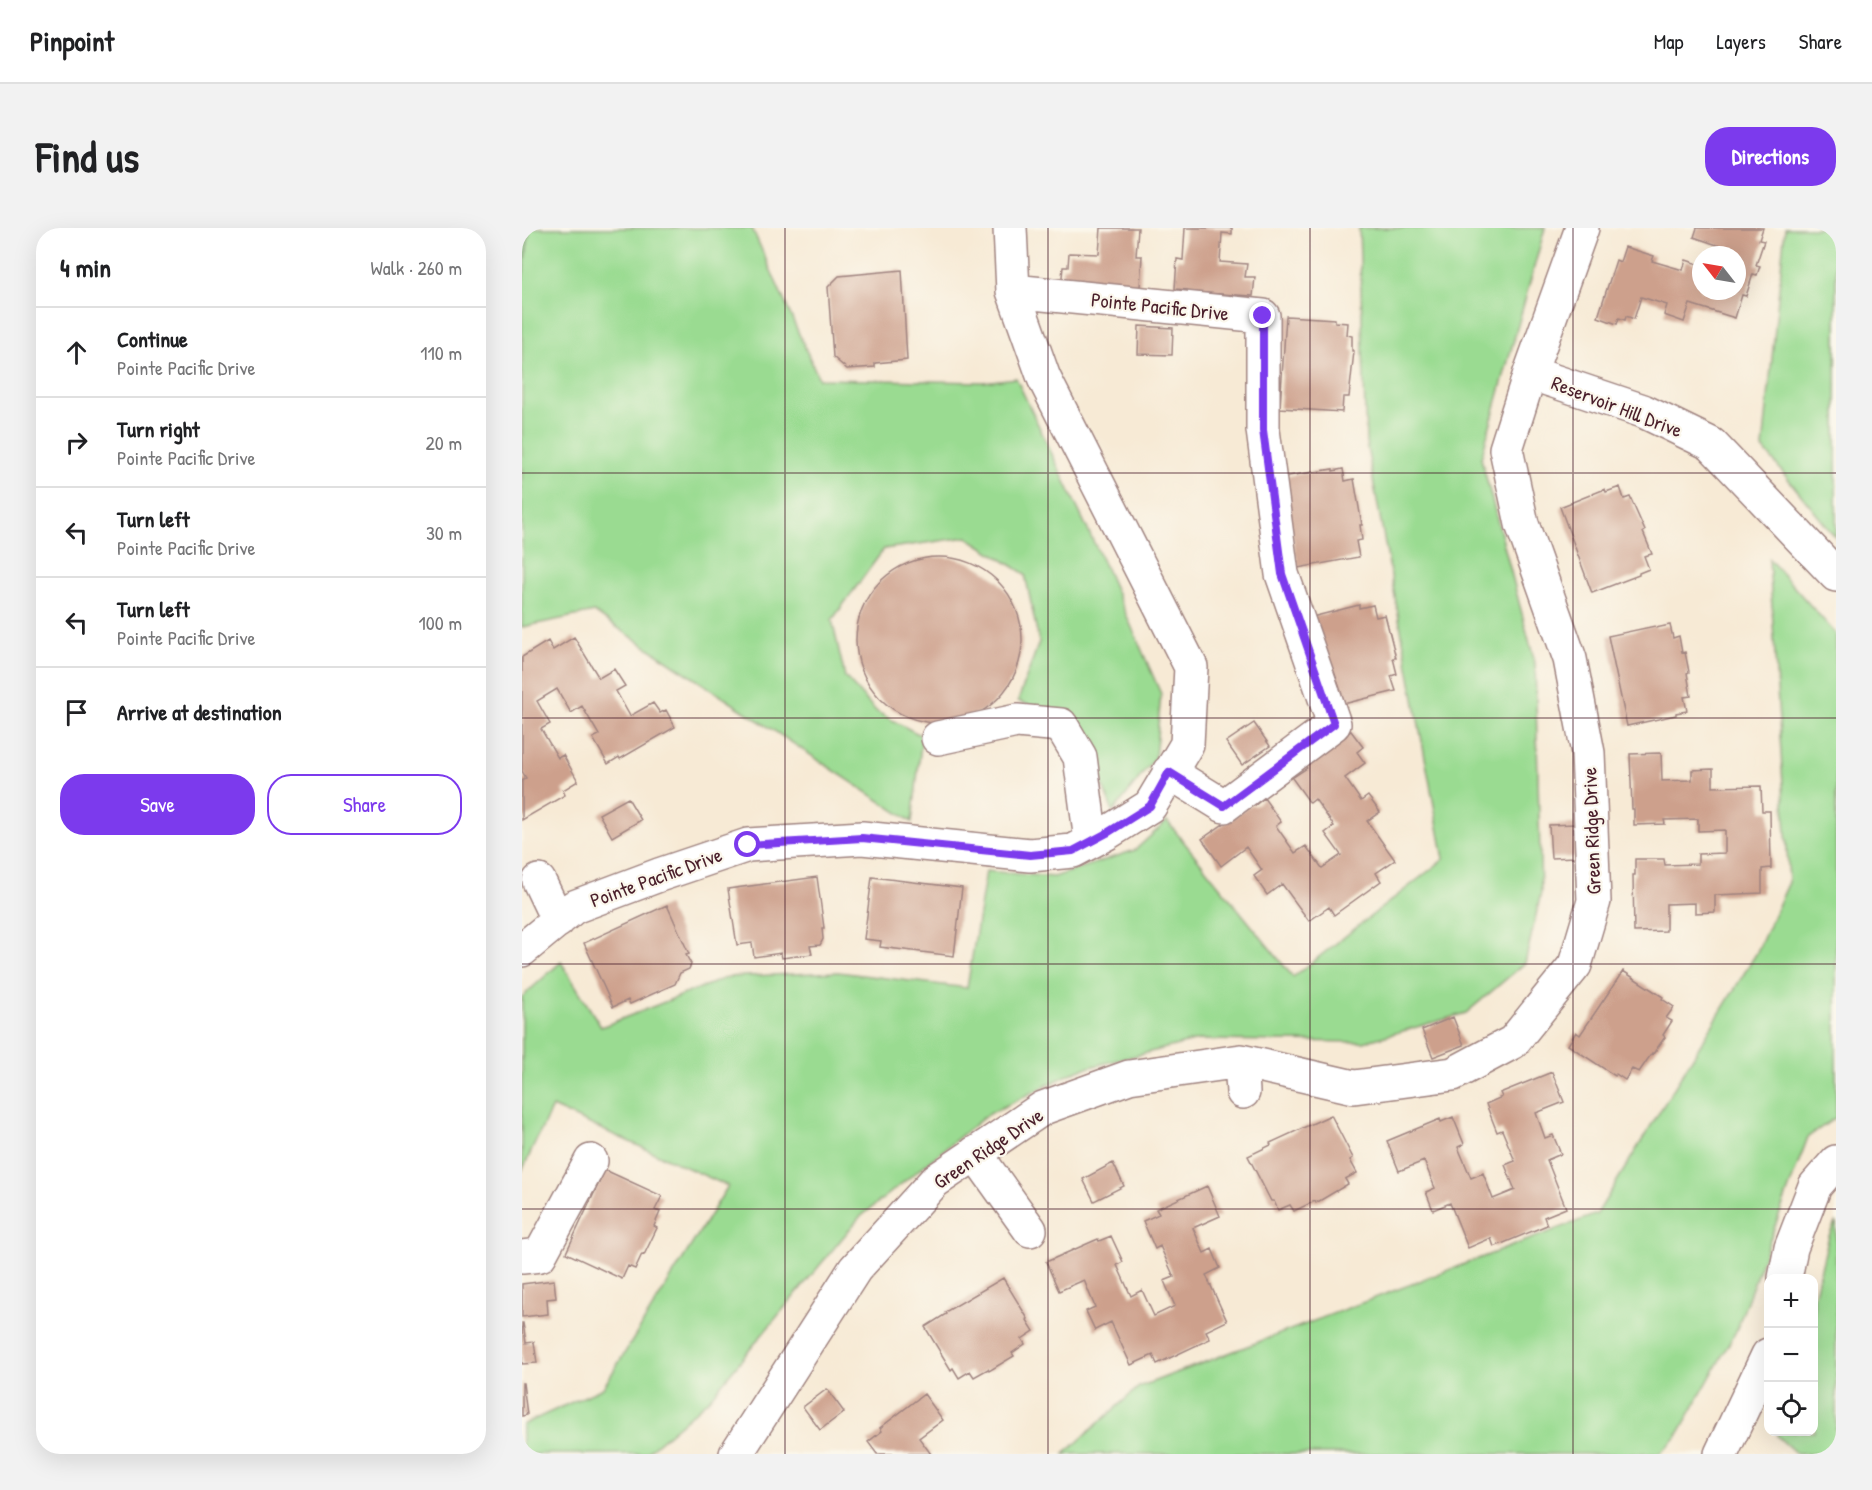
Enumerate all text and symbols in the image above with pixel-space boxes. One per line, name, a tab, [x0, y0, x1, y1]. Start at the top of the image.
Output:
text: Pinpoint	[30, 22, 114, 60]
text: Map	[1654, 27, 1683, 56]
text: Layers	[1716, 27, 1766, 56]
text: Share	[1799, 27, 1842, 56]
button: Directions	[1705, 127, 1836, 186]
text: Find us	[36, 128, 139, 185]
north arrow	[1692, 246, 1746, 300]
text: 4 min	[60, 250, 111, 285]
text: Walk · 260 m	[371, 254, 462, 281]
street label: Pointe Pacific Drive	[1090, 285, 1230, 327]
route end	[1249, 302, 1275, 328]
text: Continue	[117, 324, 188, 354]
icon: ahead	[60, 336, 93, 369]
text: 110 m	[420, 339, 462, 366]
text: Pointe Pacific Drive	[117, 354, 255, 381]
street label: Reservoir Hill Drive	[1548, 369, 1686, 443]
text: Turn right	[117, 414, 200, 444]
icon: right	[60, 426, 93, 459]
text: 20 m	[425, 429, 462, 456]
text: Pointe Pacific Drive	[117, 444, 255, 471]
text: Turn left	[117, 504, 190, 534]
icon: left	[60, 516, 93, 549]
text: 30 m	[426, 519, 462, 546]
text: Pointe Pacific Drive	[117, 534, 255, 561]
text: Turn left	[117, 594, 190, 624]
icon: left	[60, 606, 93, 639]
text: 100 m	[419, 609, 462, 636]
text: Pointe Pacific Drive	[117, 624, 255, 651]
icon: arrive	[60, 696, 93, 729]
text: Arrive at destination	[117, 697, 282, 727]
street label: Green Ridge Drive	[1575, 767, 1607, 895]
button: Save	[60, 774, 255, 835]
button: Share	[267, 774, 462, 835]
route start	[734, 831, 760, 857]
street label: Pointe Pacific Drive	[586, 841, 726, 913]
street label: Green Ridge Drive	[928, 1101, 1048, 1195]
map controls	[1764, 1274, 1818, 1436]
button: +	[1764, 1274, 1818, 1328]
button: −	[1764, 1328, 1818, 1382]
button: locate	[1764, 1382, 1818, 1436]

